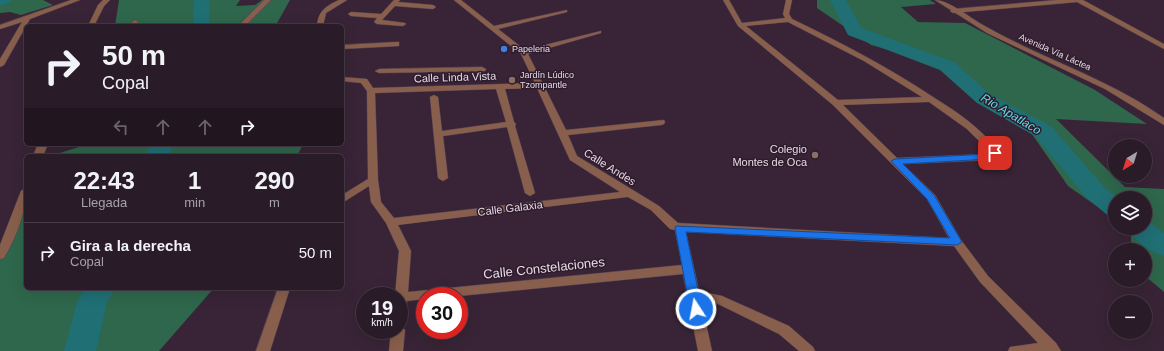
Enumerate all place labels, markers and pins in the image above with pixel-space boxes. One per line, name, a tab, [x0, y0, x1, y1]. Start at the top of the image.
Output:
marker: Papeleria	[499, 44, 509, 54]
place label: Papeleria	[512, 44, 550, 54]
place label: Jardín Lúdico Tzompantle	[520, 70, 574, 90]
marker: Jardín Lúdico Tzompantle	[507, 75, 517, 85]
pin	[978, 136, 1012, 170]
place label: Colegio Montes de Oca	[732, 143, 808, 168]
marker: Colegio Montes de Oca	[810, 150, 820, 160]

